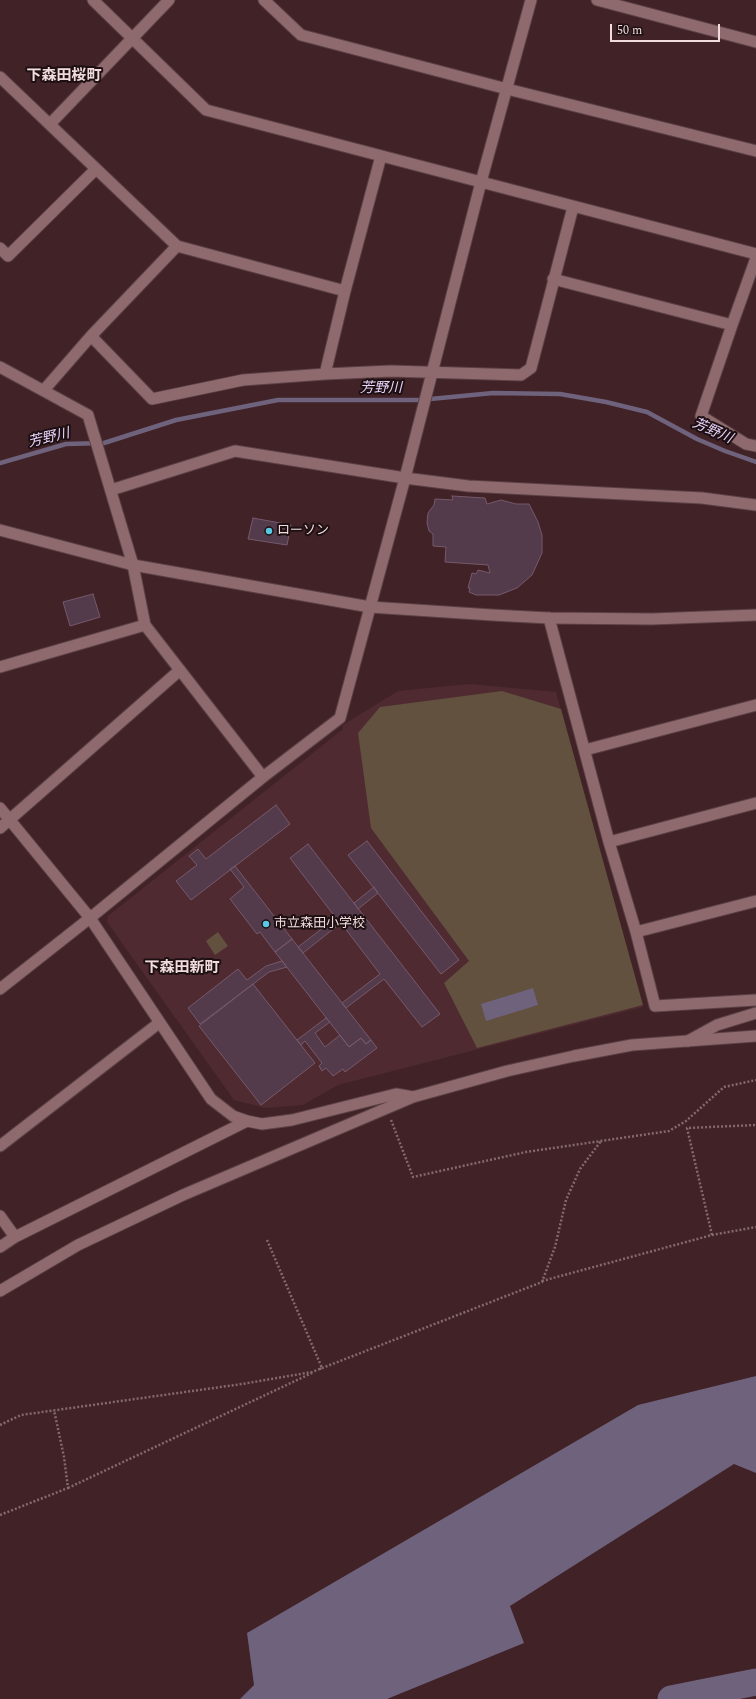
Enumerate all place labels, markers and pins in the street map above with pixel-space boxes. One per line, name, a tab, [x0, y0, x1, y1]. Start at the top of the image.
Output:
place label: ローソン	[277, 523, 329, 539]
marker: ローソン	[264, 526, 274, 536]
place label: 市立森田小学校	[274, 916, 365, 932]
marker: 市立森田小学校	[261, 919, 271, 929]

